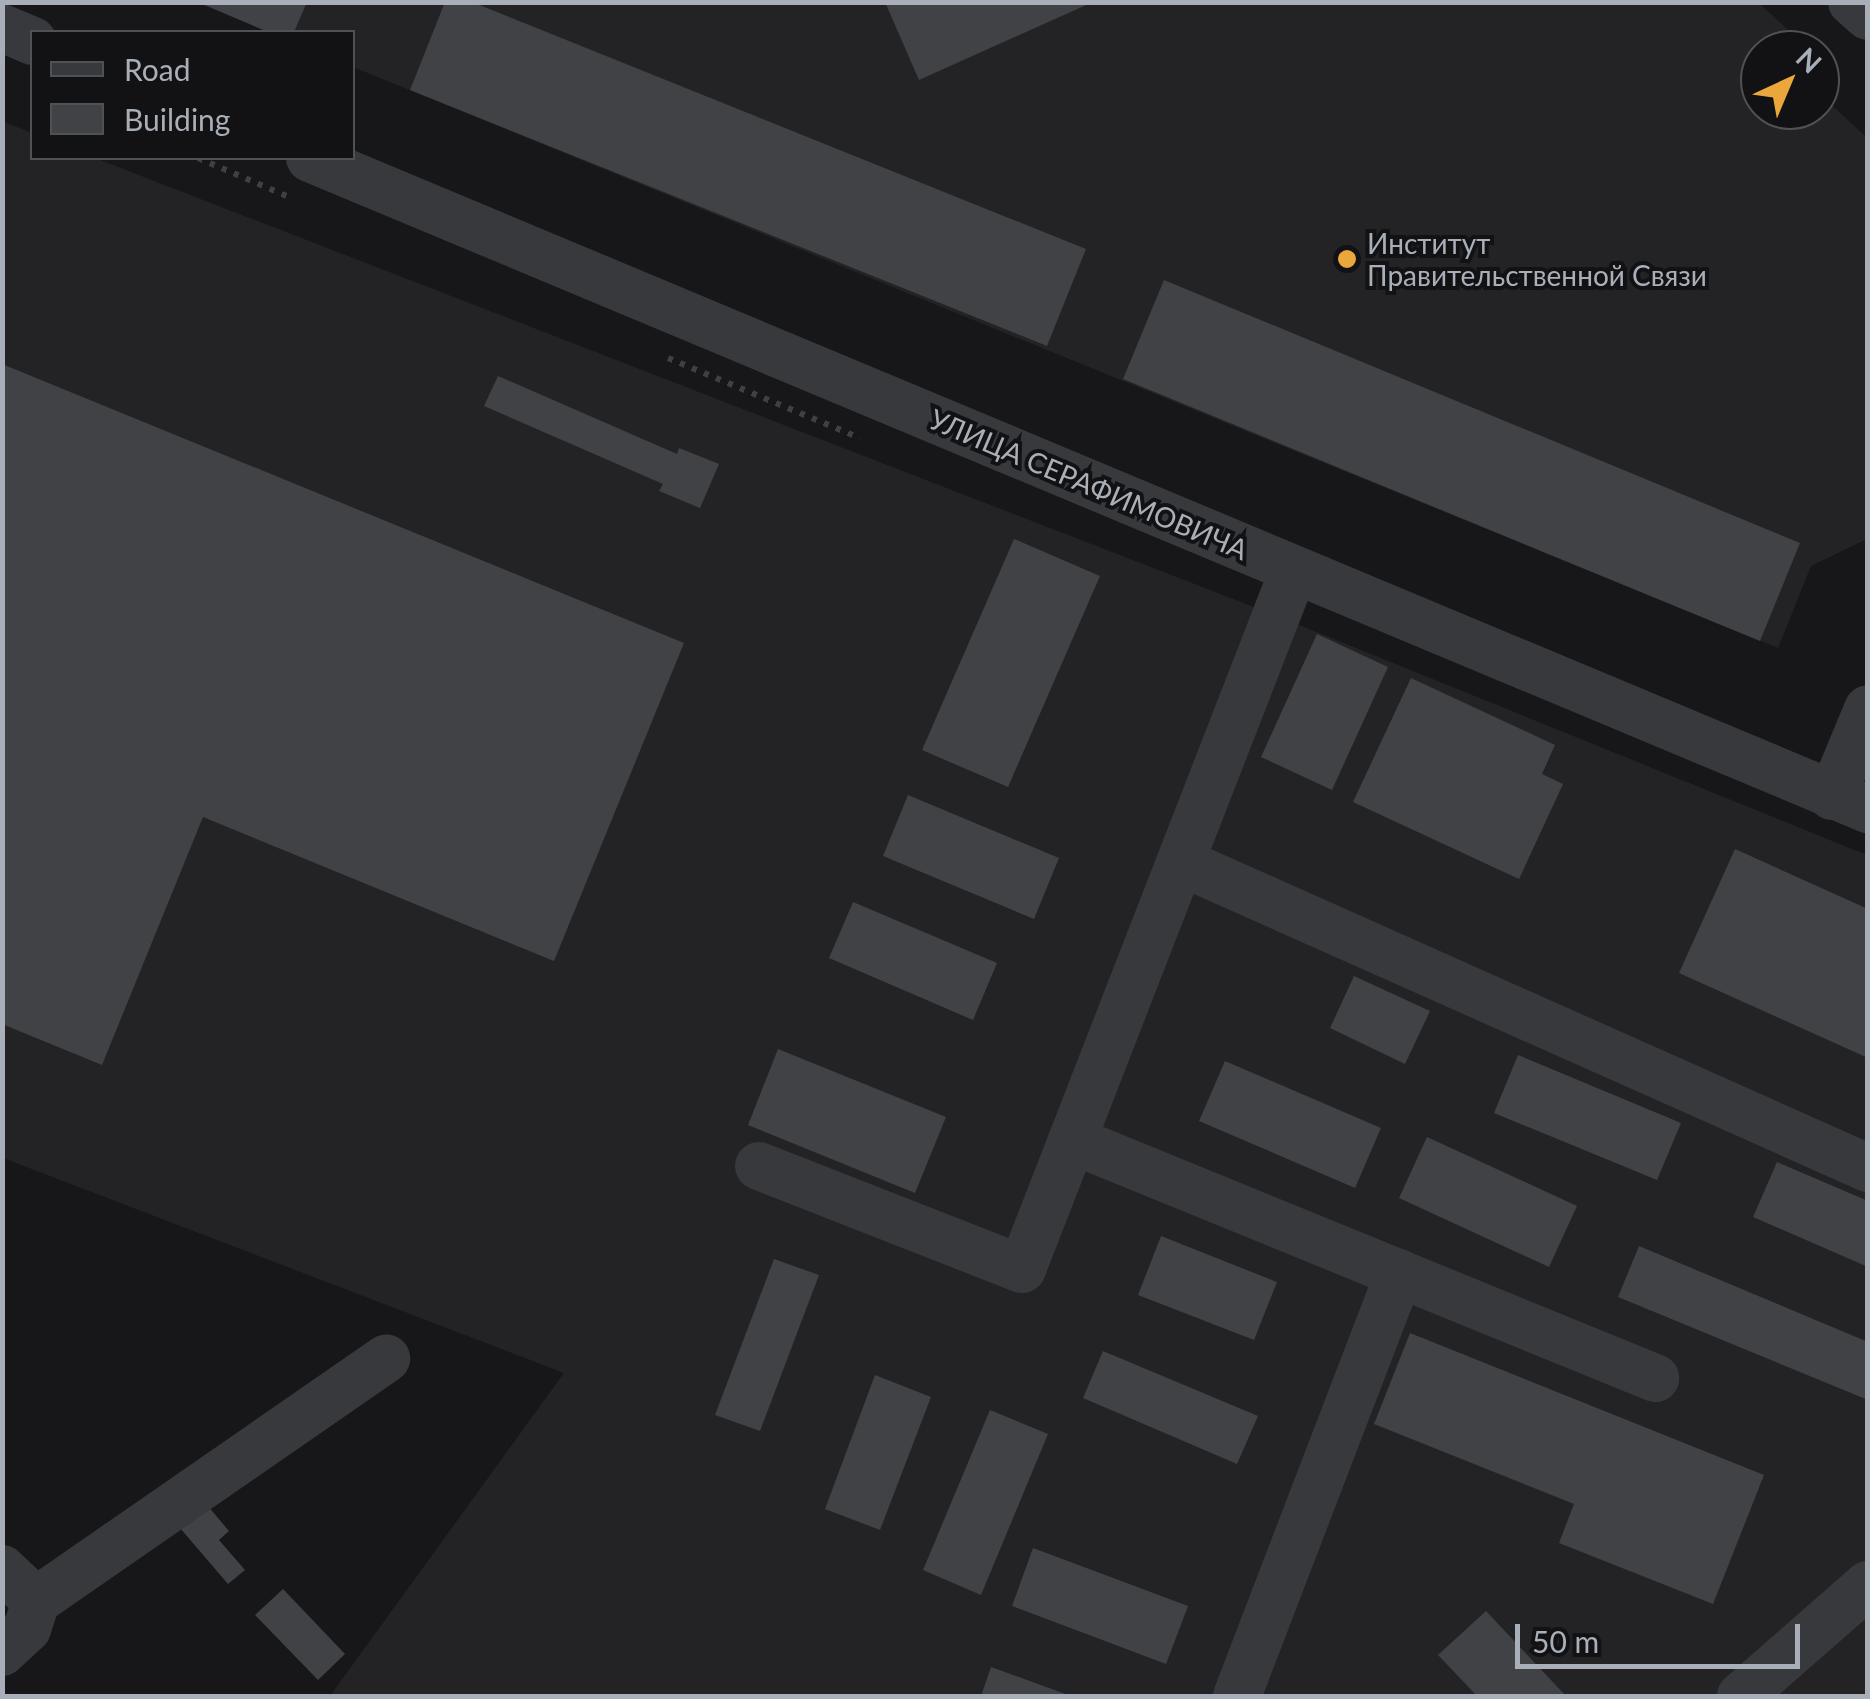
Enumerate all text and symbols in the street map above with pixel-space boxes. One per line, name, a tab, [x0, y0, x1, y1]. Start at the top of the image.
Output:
legend	[30, 30, 355, 160]
north arrow	[1740, 30, 1840, 130]
text: N	[1790, 40, 1829, 80]
text: Road	[124, 51, 191, 87]
text: Building	[124, 101, 230, 137]
place label: Институт Правительственной Связи	[1367, 226, 1707, 292]
marker: Институт Правительственной Связи	[1336, 248, 1358, 270]
street label: УЛИЦА СЕРАФИМОВИЧА	[925, 402, 1253, 566]
scale bar	[1520, 1604, 1805, 1666]
text: 50 m	[1532, 1623, 1599, 1659]

